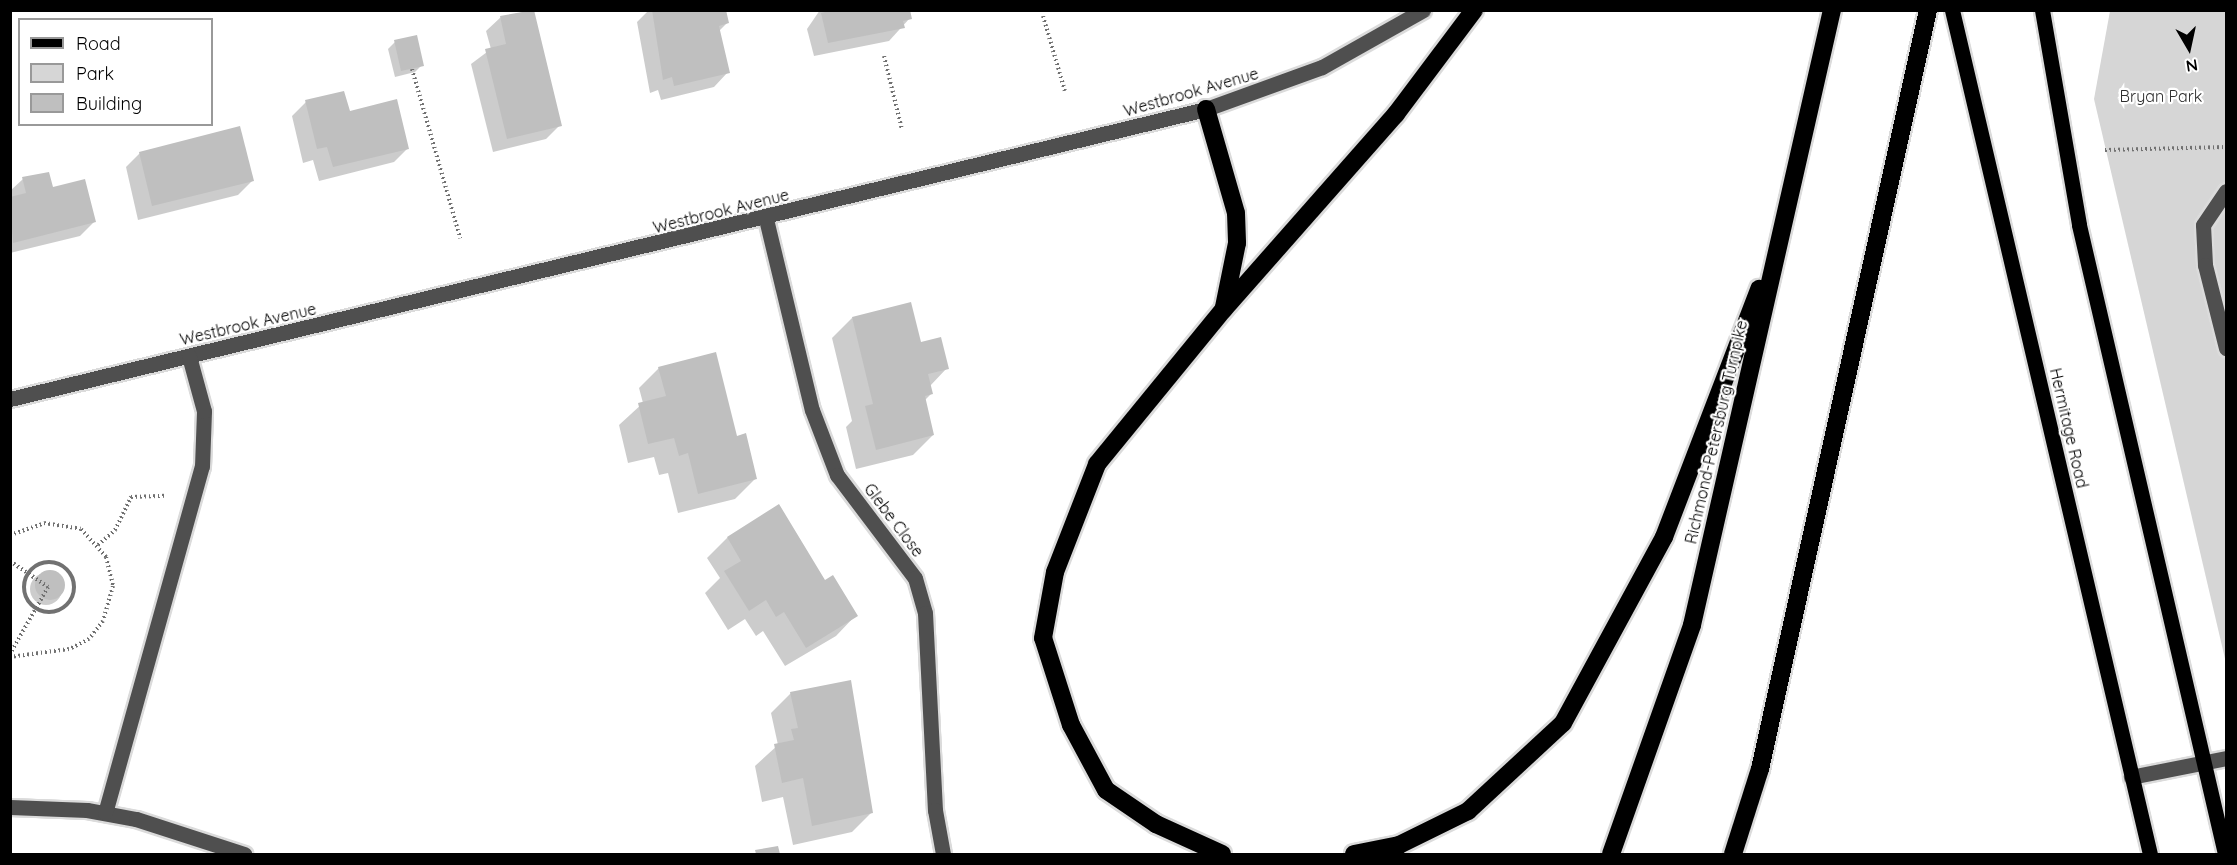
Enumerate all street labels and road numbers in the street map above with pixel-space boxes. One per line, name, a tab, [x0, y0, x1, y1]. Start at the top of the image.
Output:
street label: Westbrook Avenue	[1121, 64, 1261, 120]
street label: Westbrook Avenue	[651, 185, 791, 237]
street label: Westbrook Avenue	[178, 299, 318, 349]
street label: Richmond-Petersburg Turnpike	[1681, 318, 1751, 546]
street label: Hermitage Road	[2046, 366, 2092, 490]
street label: Glebe Close	[860, 479, 928, 561]

